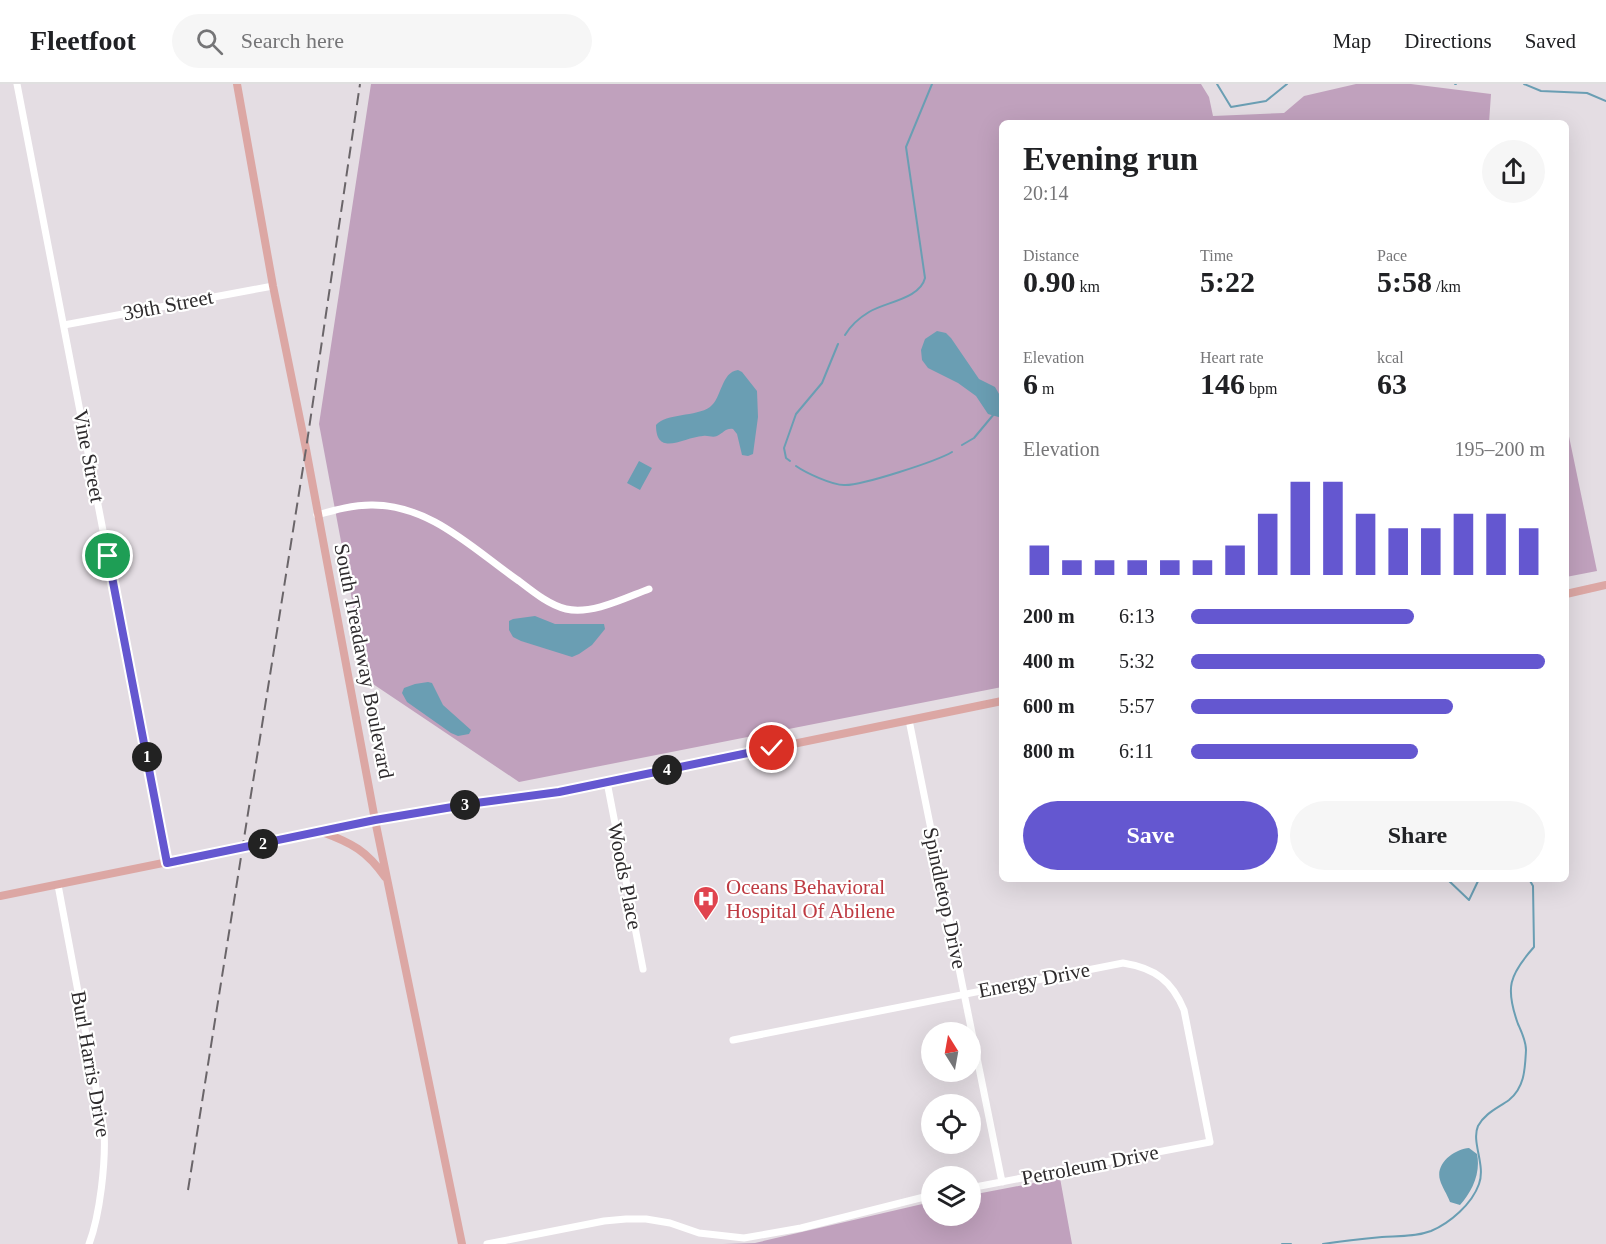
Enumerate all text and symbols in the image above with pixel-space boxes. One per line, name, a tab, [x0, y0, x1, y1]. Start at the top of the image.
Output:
search box	[172, 14, 592, 68]
text: Fleetfoot	[30, 25, 136, 56]
icon: search	[193, 25, 226, 58]
text: Search here	[241, 28, 344, 53]
text: Map	[1333, 29, 1371, 53]
text: Directions	[1404, 29, 1492, 53]
text: Saved	[1525, 29, 1576, 53]
button: share	[1482, 140, 1545, 203]
text: Evening run	[1023, 141, 1198, 177]
text: 20:14	[1023, 182, 1069, 204]
text: Distance	[1023, 247, 1079, 264]
text: Time	[1200, 247, 1233, 264]
text: Pace	[1377, 247, 1407, 264]
text: 0.90	[1023, 265, 1076, 298]
text: 5:22	[1200, 265, 1255, 298]
text: 5:58	[1377, 265, 1432, 298]
text: km	[1076, 278, 1100, 295]
text: /km	[1432, 278, 1461, 295]
street label: 39th Street	[121, 284, 215, 326]
text: Elevation	[1023, 349, 1084, 366]
text: Heart rate	[1200, 349, 1264, 366]
text: kcal	[1377, 349, 1404, 366]
text: 6	[1023, 367, 1038, 400]
text: 146	[1200, 367, 1245, 400]
text: 63	[1377, 367, 1407, 400]
text: m	[1038, 380, 1054, 397]
text: bpm	[1245, 380, 1277, 397]
street label: Vine Street	[68, 408, 110, 504]
text: Elevation	[1023, 438, 1100, 460]
text: 195–200 m	[1454, 438, 1545, 460]
pin	[82, 530, 133, 581]
icon: arrive	[91, 539, 124, 572]
street label: South Treadaway Boulevard	[329, 541, 399, 781]
text: 200 m	[1023, 605, 1075, 627]
text: 6:13	[1119, 605, 1155, 627]
text: 400 m	[1023, 650, 1075, 672]
text: 5:32	[1119, 650, 1155, 672]
text: 600 m	[1023, 695, 1075, 717]
text: 5:57	[1119, 695, 1155, 717]
pin	[746, 722, 797, 773]
icon: check	[755, 731, 788, 764]
text: 800 m	[1023, 740, 1075, 762]
text: 6:11	[1119, 740, 1154, 762]
pin: 1	[132, 742, 162, 772]
text: 1	[143, 748, 151, 765]
pin: 4	[652, 755, 682, 785]
text: 4	[663, 761, 671, 778]
pin: 3	[450, 790, 480, 820]
text: 3	[461, 796, 469, 813]
button: Save	[1023, 801, 1278, 870]
button: Share	[1290, 801, 1545, 870]
street label: Woods Place	[603, 820, 647, 932]
street label: Spindletop Drive	[918, 825, 972, 971]
pin: 2	[248, 829, 278, 859]
text: 2	[259, 835, 267, 852]
place label: Oceans Behavioral Hospital Of Abilene	[726, 875, 895, 923]
hospital icon: Oceans Behavioral Hospital Of Abilene	[691, 884, 721, 922]
street label: Energy Drive	[976, 957, 1092, 1003]
street label: Burl Harris Drive	[66, 989, 116, 1139]
north arrow	[921, 1022, 981, 1082]
map controls	[921, 1022, 981, 1226]
button: locate	[921, 1094, 981, 1154]
street label: Petroleum Drive	[1019, 1140, 1161, 1190]
button: layers	[921, 1166, 981, 1226]

